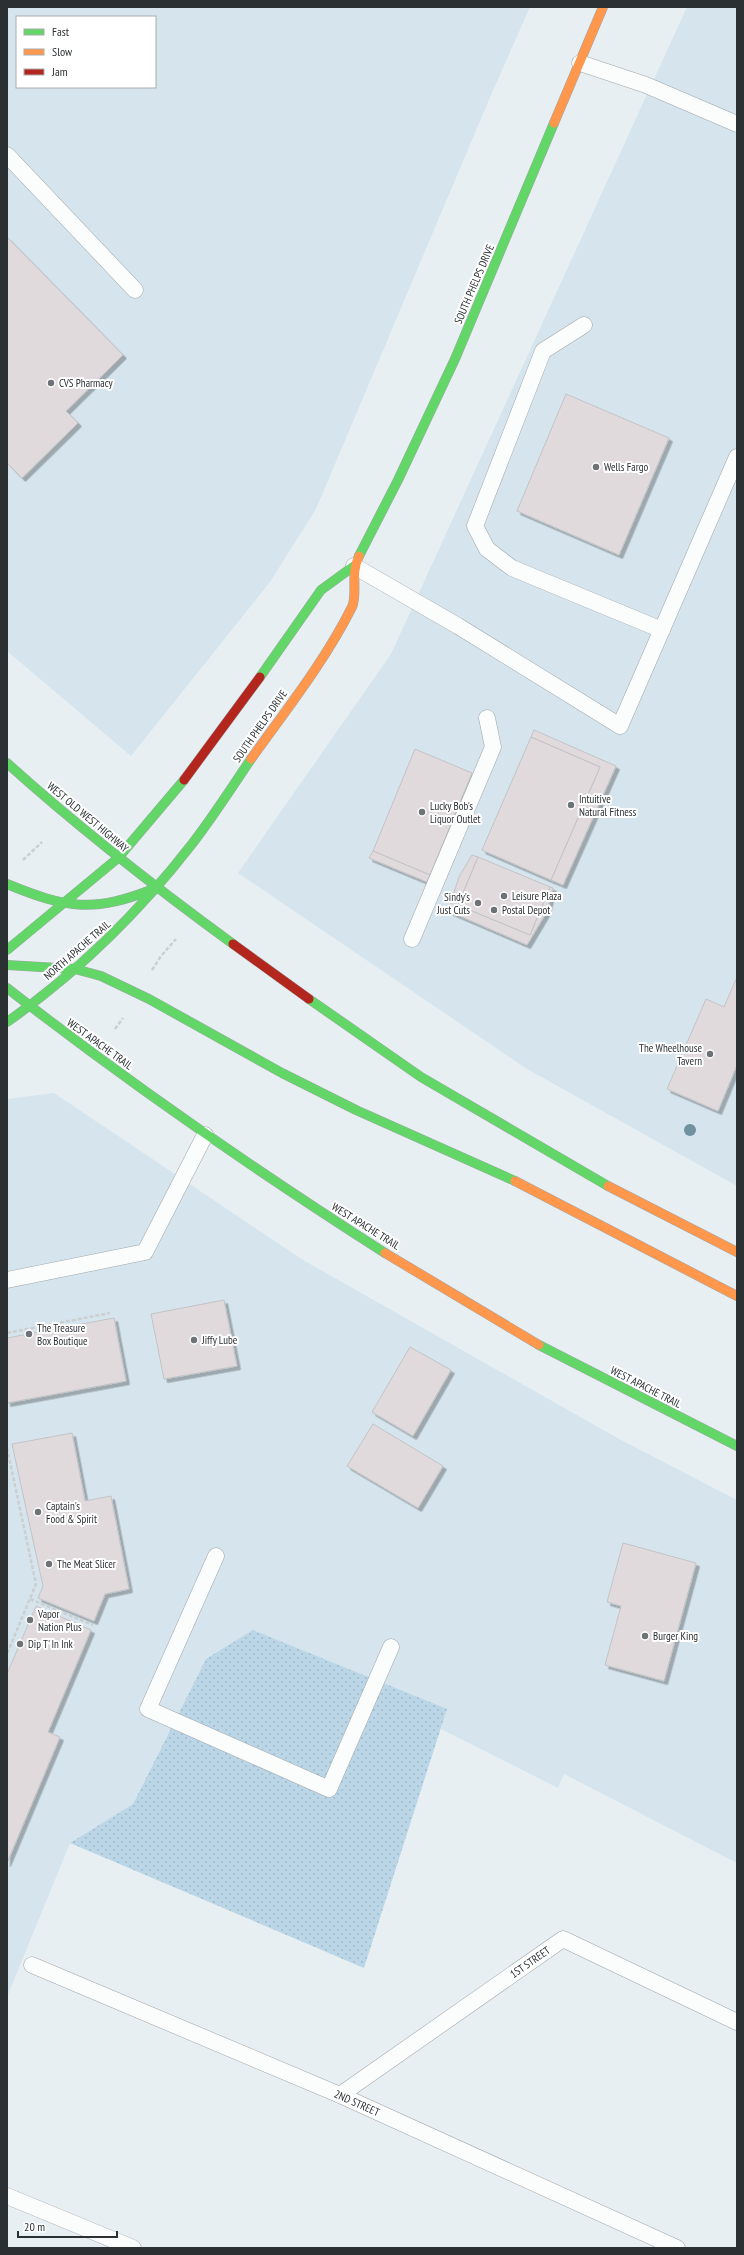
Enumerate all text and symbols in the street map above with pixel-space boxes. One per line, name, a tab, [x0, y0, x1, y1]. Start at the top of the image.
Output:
legend	[16, 16, 156, 88]
text: Fast	[52, 24, 70, 39]
text: Slow	[52, 44, 73, 59]
text: Jam	[51, 64, 68, 79]
street label: SOUTH PHELPS DRIVE	[451, 242, 497, 326]
place label: CVS Pharmacy	[59, 376, 113, 390]
marker: CVS Pharmacy	[46, 378, 56, 388]
place label: Wells Fargo	[604, 460, 648, 474]
marker: Wells Fargo	[591, 462, 601, 472]
street label: SOUTH PHELPS DRIVE	[230, 687, 290, 765]
street label: WEST OLD WEST HIGHWAY	[44, 779, 132, 855]
place label: Intuitive Natural Fitness	[579, 792, 636, 819]
place label: Lucky Bob's Liquor Outlet	[430, 799, 481, 826]
marker: Intuitive Natural Fitness	[566, 800, 576, 810]
marker: Lucky Bob's Liquor Outlet	[417, 807, 427, 817]
place label: Leisure Plaza	[512, 889, 562, 903]
place label: Sindy's Just Cuts	[436, 890, 470, 917]
marker: Leisure Plaza	[499, 891, 509, 901]
marker: Sindy's Just Cuts	[473, 898, 483, 908]
place label: Postal Depot	[502, 903, 550, 917]
marker: Postal Depot	[489, 905, 499, 915]
street label: NORTH APACHE TRAIL	[41, 917, 114, 983]
street label: WEST APACHE TRAIL	[64, 1015, 136, 1073]
place label: The Wheelhouse Tavern	[639, 1041, 702, 1068]
marker: The Wheelhouse Tavern	[705, 1049, 715, 1059]
street label: WEST APACHE TRAIL	[329, 1199, 403, 1253]
place label: The Treasure Box Boutique	[37, 1321, 88, 1348]
marker: The Treasure Box Boutique	[24, 1329, 34, 1339]
place label: Jiffy Lube	[201, 1333, 238, 1347]
marker: Jiffy Lube	[189, 1335, 199, 1345]
street label: WEST APACHE TRAIL	[608, 1363, 684, 1411]
place label: Captain's Food & Spirit	[46, 1499, 97, 1526]
marker: Captain's Food & Spirit	[33, 1507, 43, 1517]
place label: The Meat Slicer	[57, 1557, 116, 1571]
marker: The Meat Slicer	[44, 1559, 54, 1569]
place label: Vapor Nation Plus	[37, 1607, 82, 1634]
marker: Vapor Nation Plus	[25, 1615, 35, 1625]
place label: Burger King	[653, 1629, 698, 1643]
marker: Burger King	[640, 1631, 650, 1641]
place label: Dip T' In Ink	[28, 1637, 74, 1651]
marker: Dip T' In Ink	[15, 1639, 25, 1649]
street label: 1ST STREET	[507, 1943, 553, 1981]
street label: 2ND STREET	[332, 2087, 382, 2119]
scale bar	[18, 2213, 117, 2239]
text: 20 m	[24, 2219, 45, 2234]

